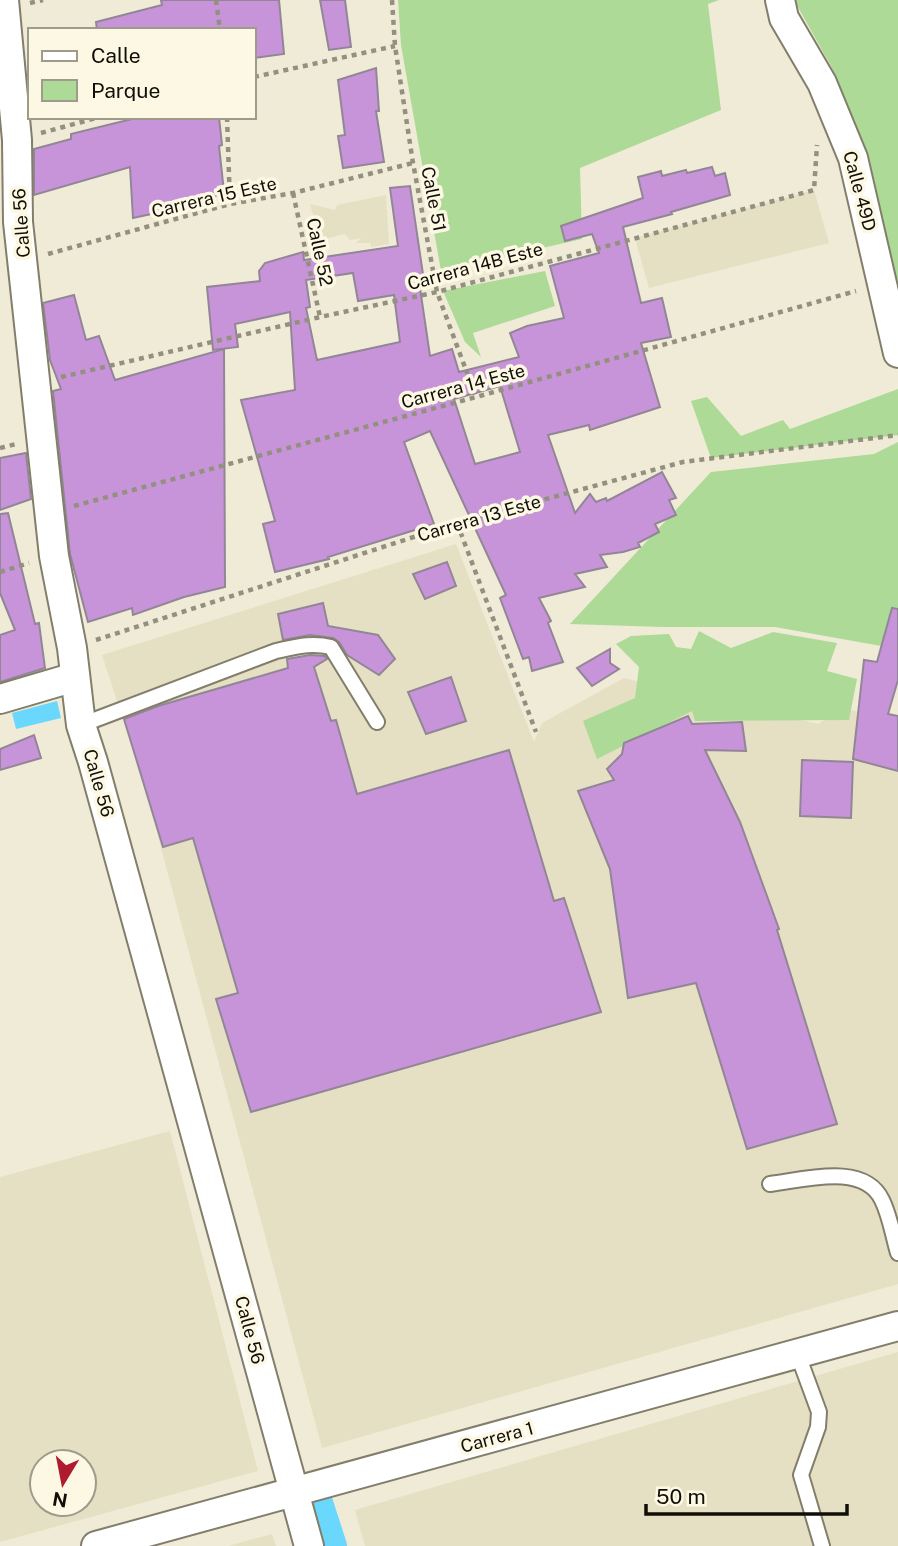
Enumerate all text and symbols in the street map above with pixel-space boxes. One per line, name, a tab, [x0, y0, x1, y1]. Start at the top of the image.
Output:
legend	[28, 28, 256, 119]
text: Calle	[91, 43, 141, 68]
text: Parque	[91, 78, 160, 103]
street label: Calle 49D	[839, 149, 881, 233]
street label: Calle 51	[417, 165, 451, 233]
street label: Carrera 15 Este	[150, 172, 278, 222]
street label: Calle 56	[8, 188, 34, 258]
street label: Calle 52	[303, 216, 337, 288]
street label: Carrera 14B Este	[405, 238, 545, 294]
street label: Carrera 14 Este	[399, 359, 527, 413]
street label: Carrera 13 Este	[415, 490, 543, 546]
street label: Calle 56	[79, 747, 119, 819]
street label: Calle 56	[231, 1294, 269, 1366]
street label: Carrera 1	[458, 1417, 536, 1457]
north arrow	[28, 1448, 98, 1518]
scale bar	[646, 1472, 847, 1516]
text: 50 m	[656, 1484, 706, 1509]
text: N	[51, 1488, 69, 1512]

